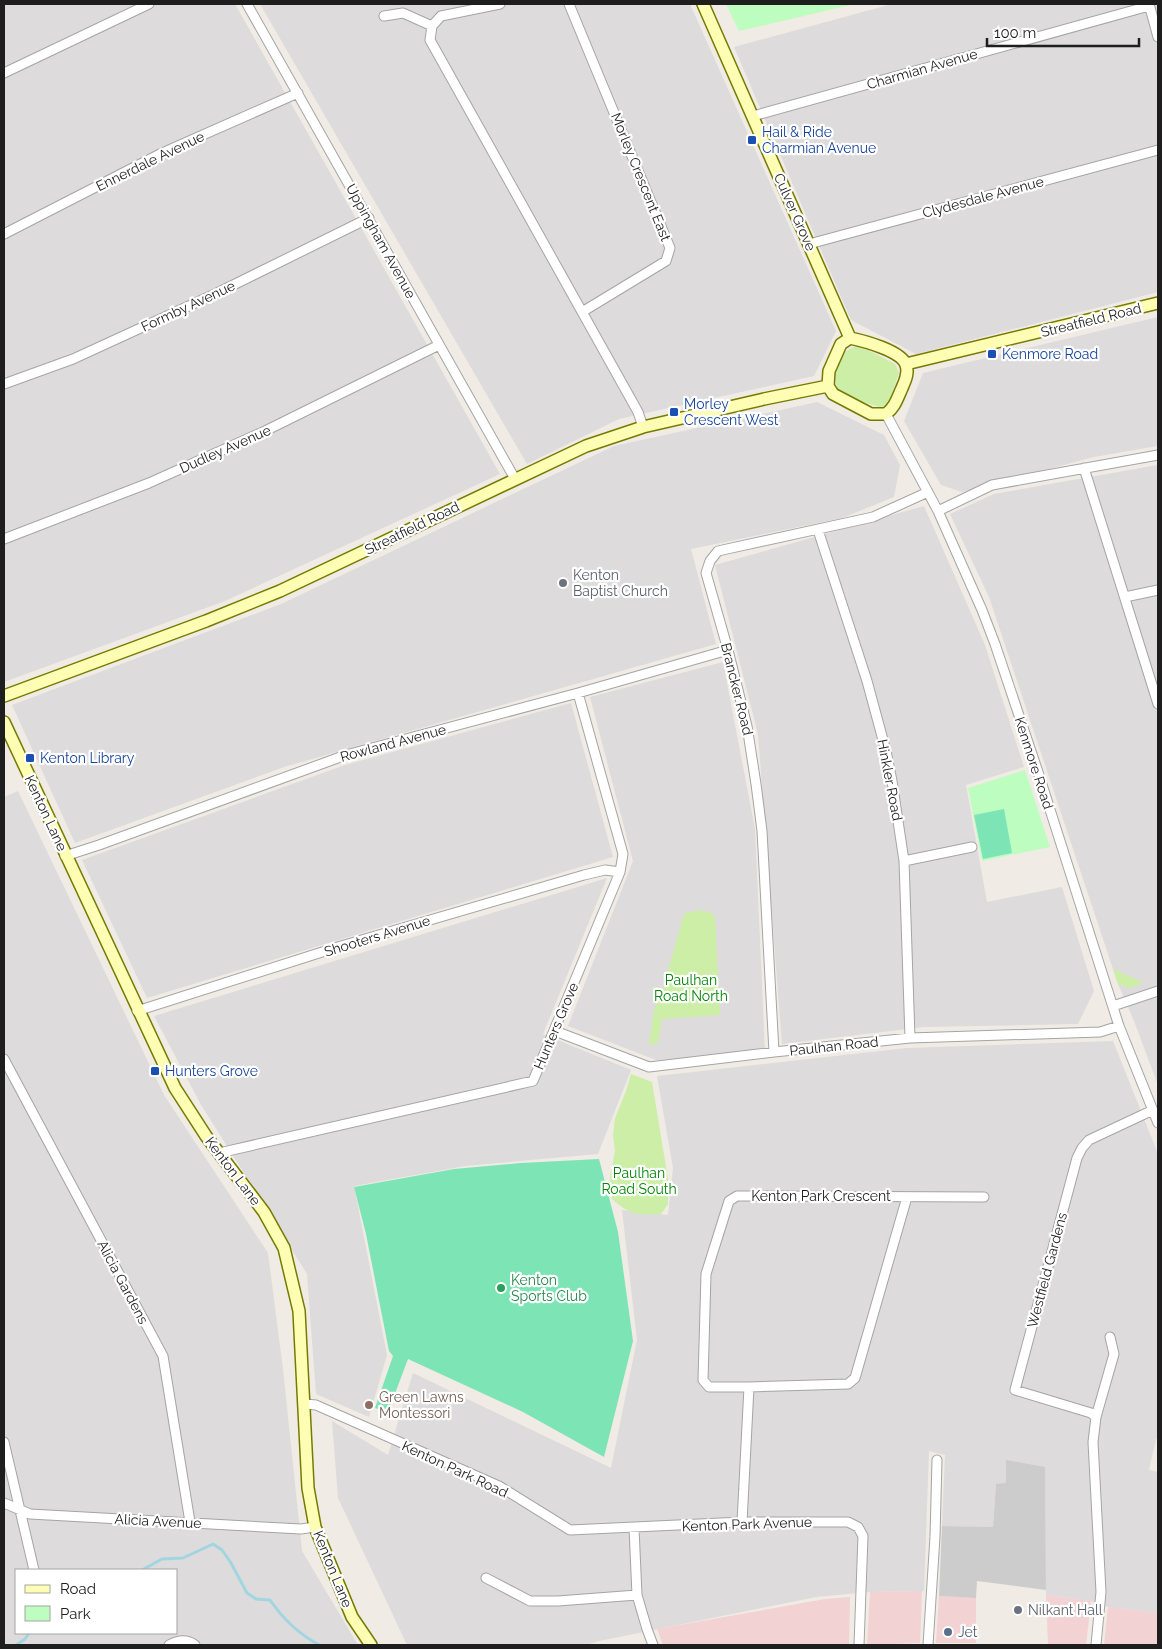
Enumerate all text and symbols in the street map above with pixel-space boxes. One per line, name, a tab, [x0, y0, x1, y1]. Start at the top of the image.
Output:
scale bar	[987, 15, 1140, 47]
text: 100 m	[994, 24, 1036, 42]
street label: Charmian Avenue	[865, 46, 979, 92]
street label: Morley Crescent East	[608, 110, 674, 244]
place label: Hail & Ride Charmian Avenue	[762, 124, 876, 156]
street label: Ennerdale Avenue	[93, 128, 207, 194]
marker: Hail & Ride Charmian Avenue	[746, 134, 758, 146]
street label: Culver Grove	[771, 171, 819, 253]
street label: Clydesdale Avenue	[921, 173, 1045, 221]
street label: Uppingham Avenue	[343, 181, 419, 301]
street label: Formby Avenue	[139, 277, 237, 335]
street label: Streatfield Road	[1039, 300, 1143, 340]
place label: Kenmore Road	[1002, 346, 1098, 362]
marker: Kenmore Road	[986, 348, 998, 360]
place label: Morley Crescent West	[684, 396, 779, 428]
marker: Morley Crescent West	[668, 406, 680, 418]
street label: Dudley Avenue	[177, 422, 273, 476]
street label: Streatfield Road	[362, 498, 462, 558]
place label: Kenton Baptist Church	[573, 567, 668, 599]
marker: Kenton Baptist Church	[557, 577, 569, 589]
street label: Brancker Road	[718, 641, 756, 737]
street label: Kenmore Road	[1012, 715, 1056, 811]
street label: Rowland Avenue	[338, 721, 448, 765]
street label: Hinkler Road	[874, 738, 906, 822]
place label: Kenton Library	[40, 750, 135, 766]
marker: Kenton Library	[24, 752, 36, 764]
street label: Kenton Lane	[21, 773, 71, 853]
street label: Shooters Avenue	[322, 912, 432, 960]
park label: Paulhan Road North	[654, 972, 728, 1004]
street label: Hunters Grove	[530, 980, 582, 1072]
street label: Paulhan Road	[789, 1033, 879, 1059]
place label: Hunters Grove	[165, 1063, 258, 1079]
marker: Hunters Grove	[149, 1065, 161, 1077]
street label: Kenton Lane	[202, 1134, 264, 1208]
park label: Paulhan Road South	[601, 1165, 677, 1197]
street label: Kenton Park Crescent	[751, 1188, 891, 1204]
street label: Westfield Gardens	[1024, 1210, 1070, 1330]
street label: Alicia Gardens	[94, 1237, 152, 1327]
place label: Kenton Sports Club	[511, 1272, 587, 1304]
marker: Kenton Sports Club	[495, 1282, 507, 1294]
place label: Green Lawns Montessori	[379, 1389, 464, 1421]
marker: Green Lawns Montessori	[363, 1399, 375, 1411]
street label: Kenton Park Road	[399, 1437, 511, 1501]
street label: Alicia Avenue	[114, 1511, 202, 1531]
street label: Kenton Park Avenue	[682, 1514, 812, 1534]
street label: Kenton Lane	[310, 1528, 356, 1610]
legend	[15, 1569, 178, 1634]
text: Road	[60, 1580, 96, 1598]
place label: Nilkant Hall	[1028, 1602, 1103, 1618]
marker: Nilkant Hall	[1012, 1604, 1024, 1616]
text: Park	[60, 1605, 91, 1623]
place label: Jet	[958, 1624, 978, 1640]
marker: Jet	[942, 1626, 954, 1638]

